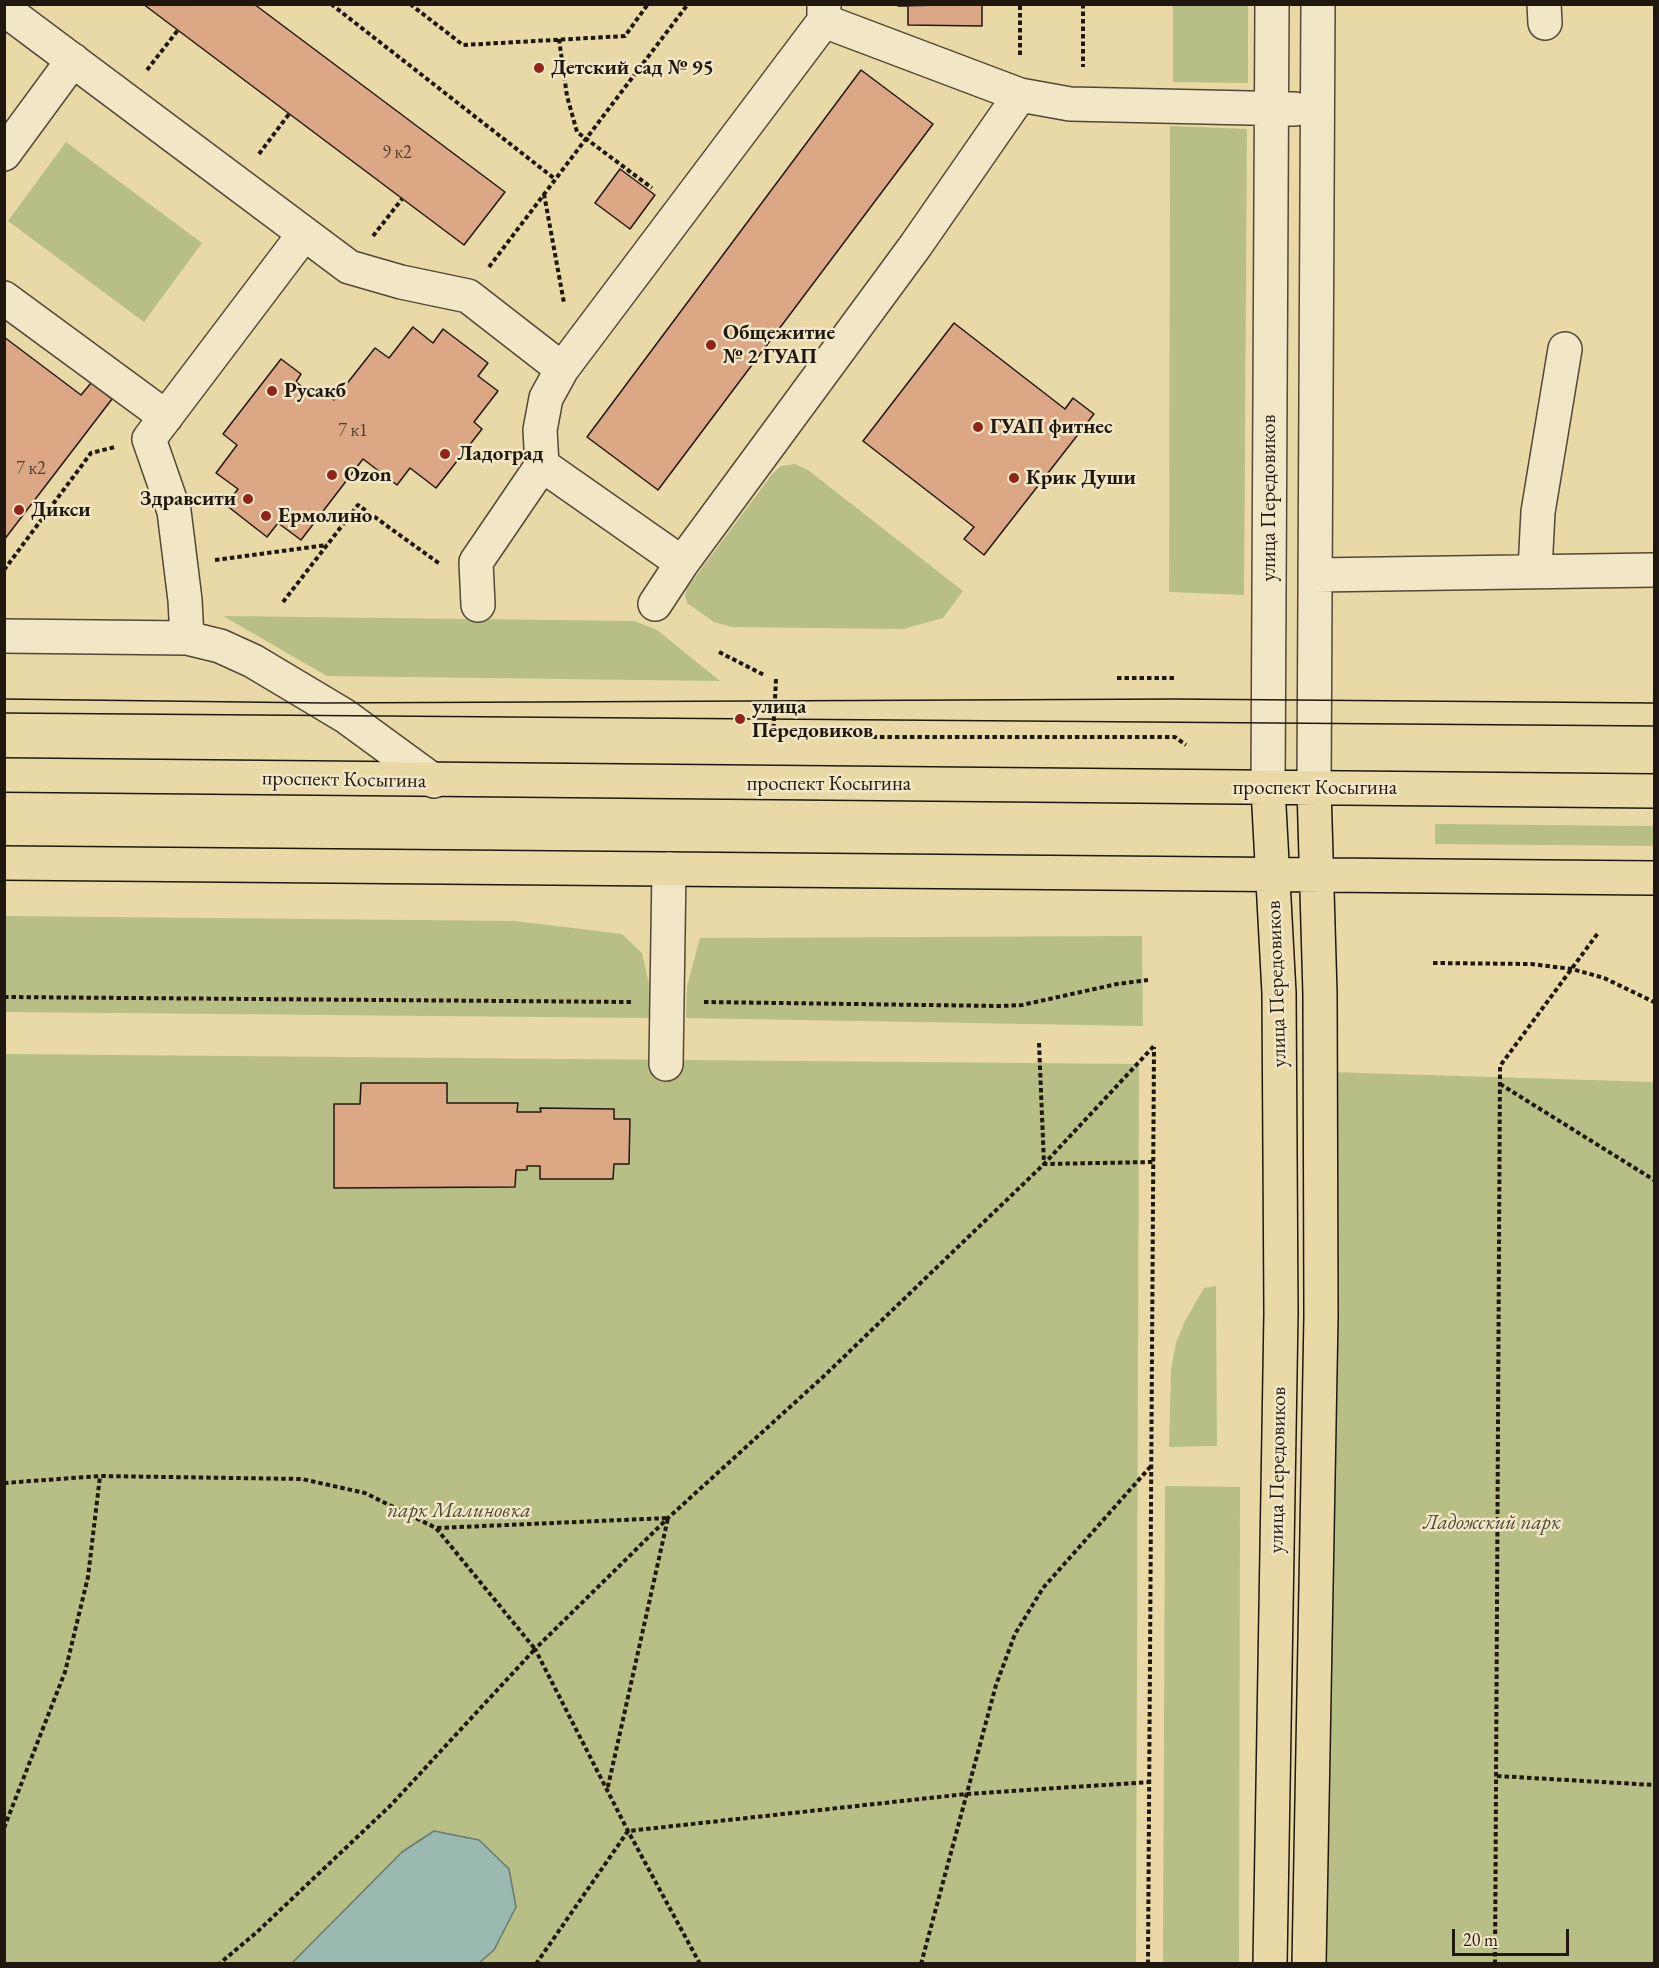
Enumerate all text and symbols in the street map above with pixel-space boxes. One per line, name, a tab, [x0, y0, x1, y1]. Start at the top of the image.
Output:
place label: Детский сад № 95	[551, 55, 714, 81]
marker: Детский сад № 95	[532, 61, 546, 75]
house number: 9 к2	[382, 142, 412, 164]
place label: Общежитие № 2 ГУАП	[723, 320, 835, 370]
marker: Общежитие № 2 ГУАП	[704, 338, 718, 352]
place label: Русакб	[284, 378, 346, 404]
marker: Русакб	[265, 384, 279, 398]
place label: ГУАП фитнес	[990, 414, 1113, 440]
street label: улица Передовиков	[1256, 415, 1282, 581]
house number: 7 к1	[338, 420, 368, 442]
marker: ГУАП фитнес	[971, 420, 985, 434]
place label: Ладоград	[457, 441, 544, 467]
marker: Ладоград	[438, 447, 452, 461]
house number: 7 к2	[16, 458, 46, 480]
place label: Ozon	[344, 462, 392, 488]
place label: Крик Души	[1026, 465, 1136, 491]
marker: Ozon	[325, 468, 339, 482]
marker: Крик Души	[1007, 471, 1021, 485]
place label: Здравсити	[140, 486, 236, 512]
marker: Здравсити	[241, 492, 255, 506]
place label: Дикси	[31, 497, 91, 523]
marker: Дикси	[12, 503, 26, 517]
place label: Ермолино	[278, 503, 372, 529]
marker: Ермолино	[259, 509, 273, 523]
place label: улица Передовиков	[752, 694, 873, 744]
marker: улица Передовиков	[733, 712, 747, 726]
street label: проспект Косыгина	[262, 766, 426, 794]
street label: проспект Косыгина	[747, 771, 911, 797]
street label: проспект Косыгина	[1233, 775, 1397, 801]
street label: улица Передовиков	[1261, 900, 1293, 1068]
street label: улица Передовиков	[1264, 1386, 1292, 1554]
park label: парк Малиновка	[387, 1498, 531, 1524]
park label: Ладожский парк	[1423, 1510, 1561, 1536]
scale bar	[1455, 1917, 1572, 1955]
text: 20 m	[1463, 1928, 1498, 1951]

